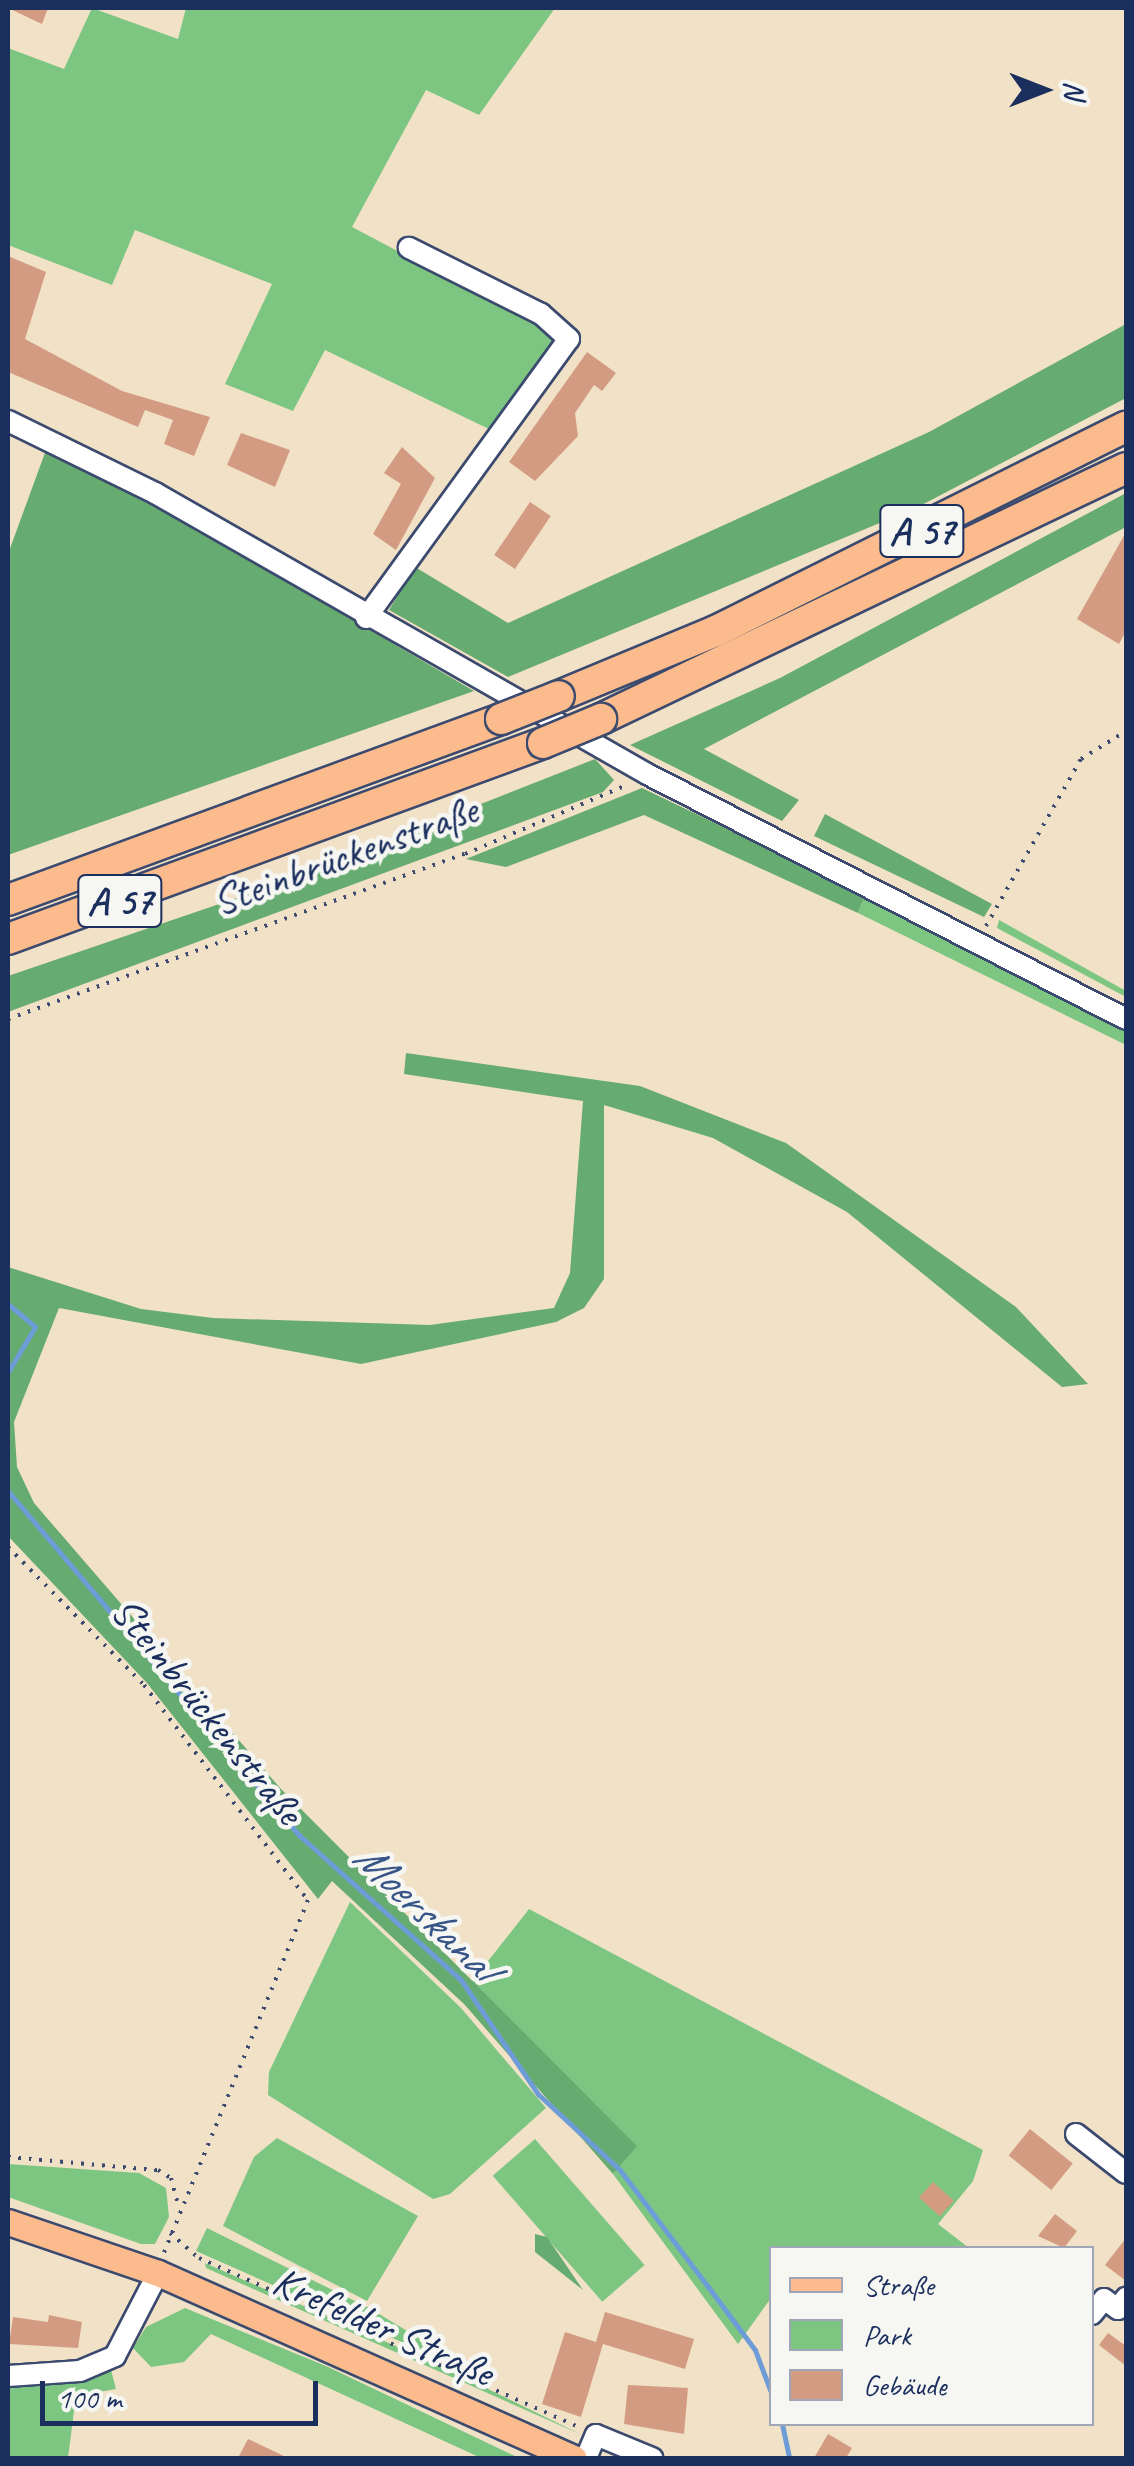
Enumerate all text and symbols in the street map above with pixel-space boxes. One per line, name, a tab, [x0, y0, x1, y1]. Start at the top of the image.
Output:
north arrow	[994, 40, 1094, 140]
text: N	[1057, 81, 1092, 99]
road number: A 57	[877, 496, 967, 566]
street label: Steinbrückenstraße	[206, 785, 484, 927]
road number: A 57	[75, 866, 165, 936]
street label: Steinbrückenstraße	[100, 1587, 314, 1835]
water label: Moerskanal	[343, 1830, 507, 1992]
legend	[769, 2246, 1094, 2426]
street label: Krefelder Straße	[264, 2256, 502, 2398]
text: Straße	[863, 2266, 934, 2304]
text: Park	[863, 2316, 911, 2354]
scale bar	[45, 2361, 322, 2423]
text: Gebäude	[863, 2366, 946, 2404]
text: 100 m	[57, 2379, 122, 2417]

